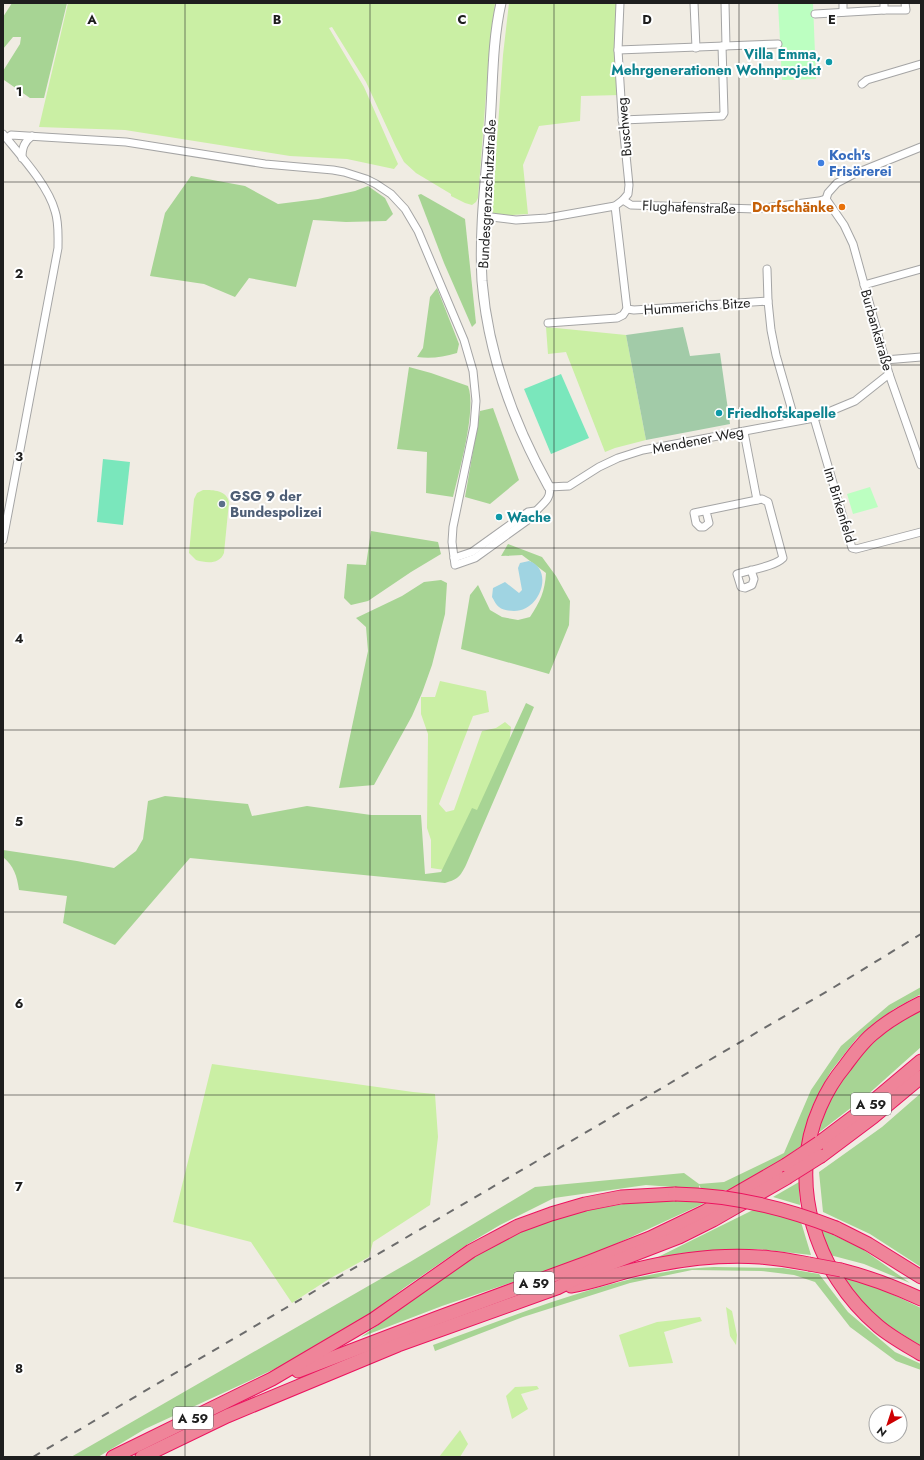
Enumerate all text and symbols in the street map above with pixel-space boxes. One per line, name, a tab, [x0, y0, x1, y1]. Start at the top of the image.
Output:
text: A	[86, 10, 97, 29]
text: B	[273, 10, 282, 29]
text: C	[457, 10, 467, 29]
text: D	[642, 10, 652, 29]
text: E	[828, 10, 836, 29]
place label: Villa Emma, Mehrgenerationen Wohnprojekt	[611, 44, 822, 80]
marker: Villa Emma, Mehrgenerationen Wohnprojekt	[824, 57, 834, 67]
text: 1	[16, 82, 22, 101]
street label: Buschweg	[611, 97, 637, 157]
street label: Bundesgrenzschutzstraße	[473, 119, 501, 269]
place label: Koch's Frisörerei	[829, 145, 892, 181]
marker: Koch's Frisörerei	[816, 158, 826, 168]
street label: Flughafenstraße	[642, 195, 736, 219]
place label: Dorfschänke	[752, 197, 834, 217]
marker: Dorfschänke	[837, 202, 847, 212]
text: 2	[15, 264, 23, 283]
street label: Burbankstraße	[856, 287, 898, 373]
street label: Hummerichs Bitze	[643, 292, 751, 320]
place label: Friedhofskapelle	[727, 403, 836, 423]
marker: Friedhofskapelle	[714, 408, 724, 418]
street label: Mendener Weg	[651, 421, 745, 459]
text: 3	[15, 447, 23, 466]
street label: Im Birkenfeld	[819, 465, 861, 545]
place label: GSG 9 der Bundespolizei	[230, 486, 322, 522]
marker: GSG 9 der Bundespolizei	[217, 499, 227, 509]
place label: Wache	[507, 507, 551, 527]
marker: Wache	[494, 512, 504, 522]
text: 4	[14, 629, 24, 648]
text: 5	[15, 812, 23, 831]
text: 6	[15, 994, 24, 1013]
road number: A 59	[851, 1093, 891, 1115]
text: 7	[15, 1177, 23, 1196]
road number: A 59	[514, 1272, 554, 1294]
text: 8	[15, 1359, 23, 1378]
north arrow	[868, 1404, 908, 1444]
road number: A 59	[173, 1407, 213, 1429]
text: N	[873, 1423, 890, 1441]

